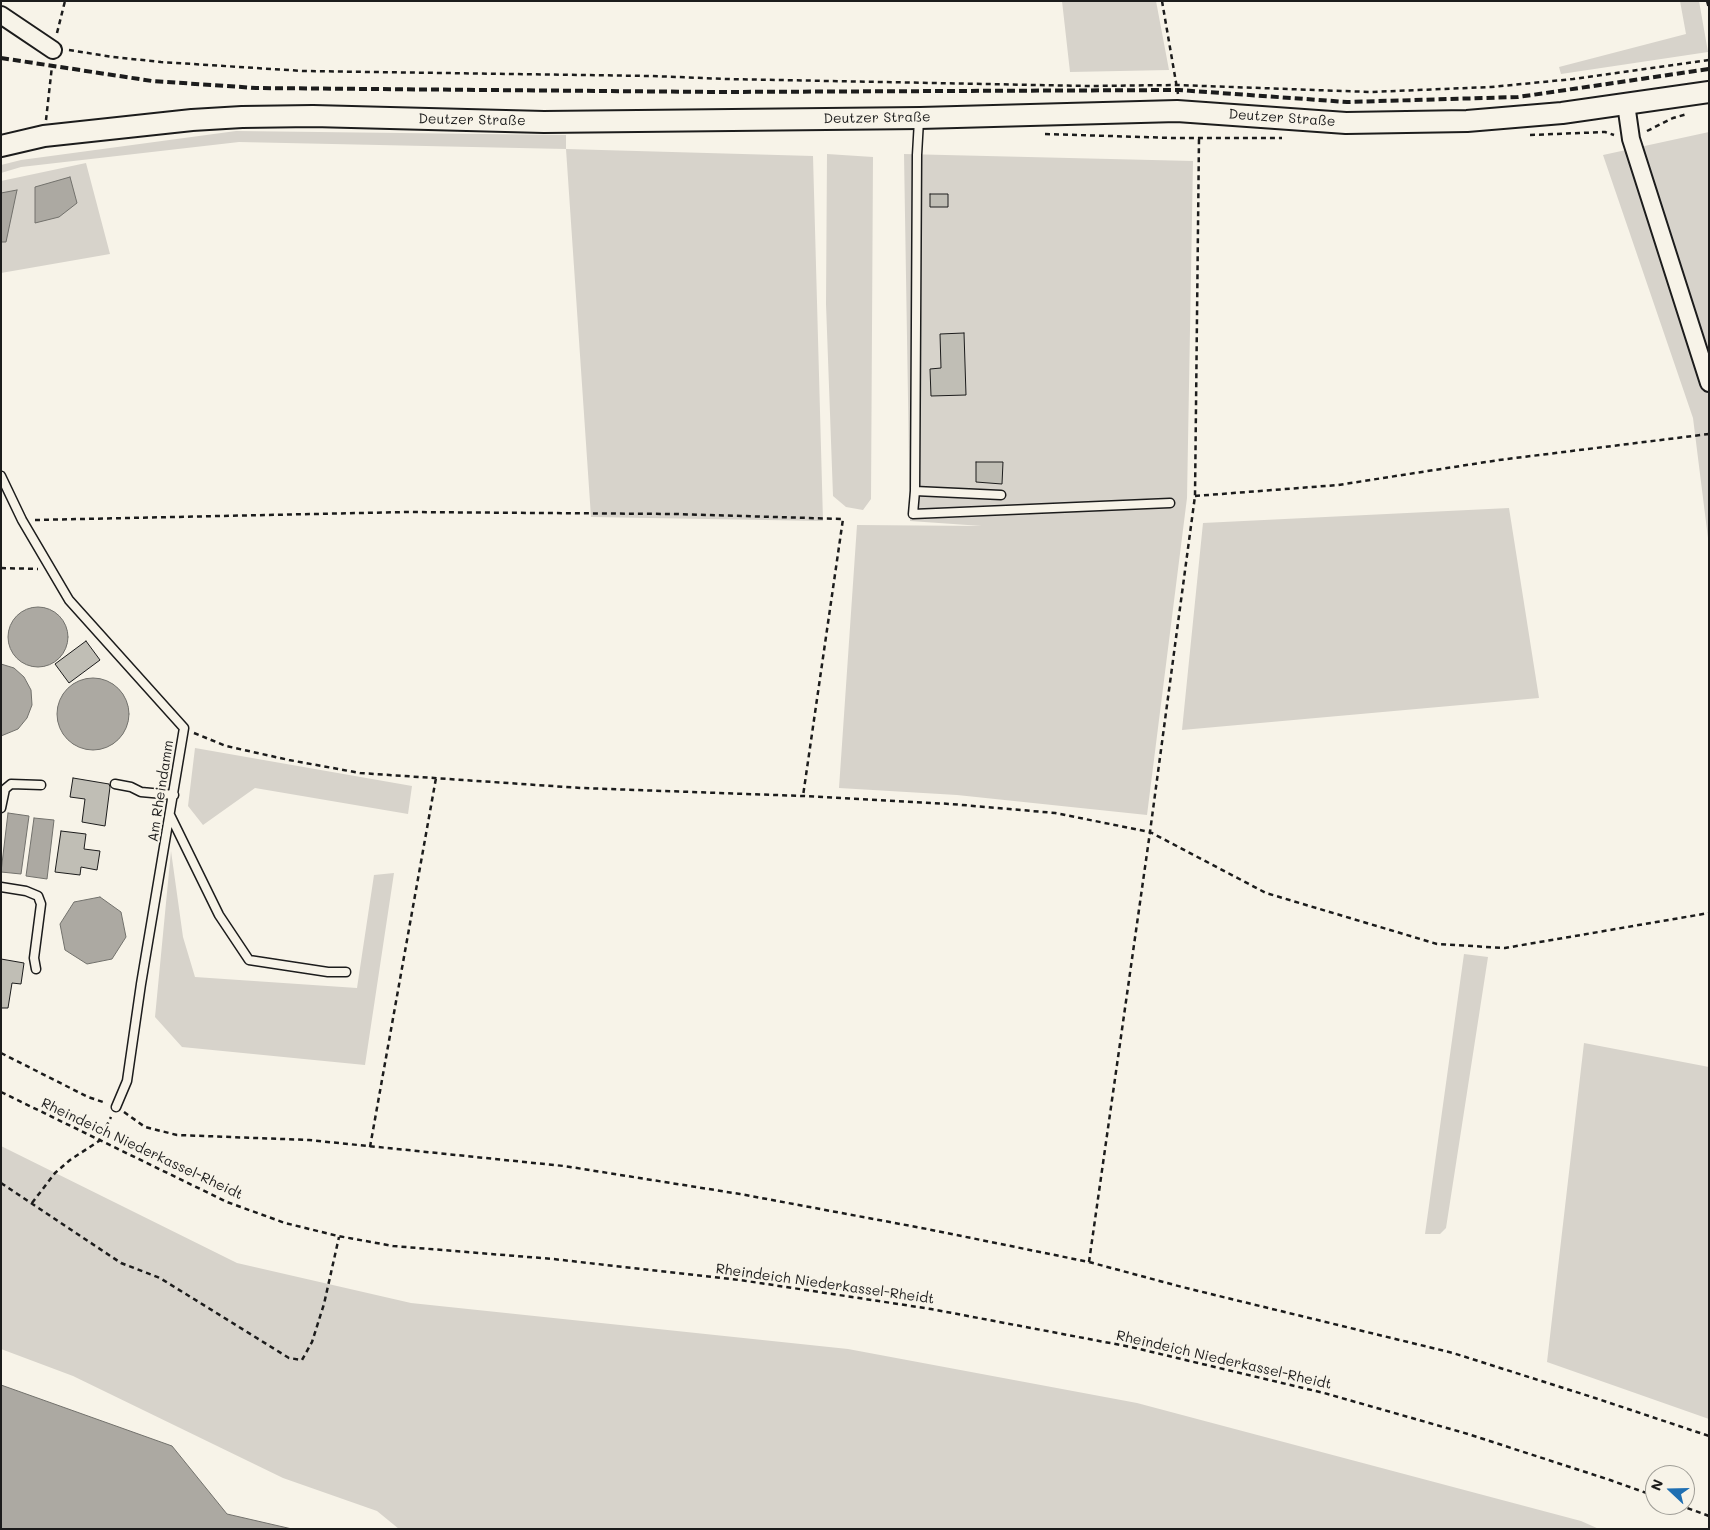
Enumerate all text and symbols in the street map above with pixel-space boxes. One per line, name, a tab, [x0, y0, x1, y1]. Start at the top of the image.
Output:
street label: Deutzer Straße	[1228, 106, 1336, 130]
street label: Deutzer Straße	[823, 109, 931, 127]
street label: Deutzer Straße	[418, 111, 526, 129]
street label: Am Rheindamm	[145, 739, 177, 843]
street label: Rheindeich Niederkassel-Rheidt	[38, 1095, 246, 1203]
street label: Rheindeich Niederkassel-Rheidt	[715, 1260, 935, 1308]
street label: Rheindeich Niederkassel-Rheidt	[1115, 1327, 1333, 1393]
north arrow	[1645, 1465, 1695, 1515]
text: N	[1646, 1476, 1667, 1493]

